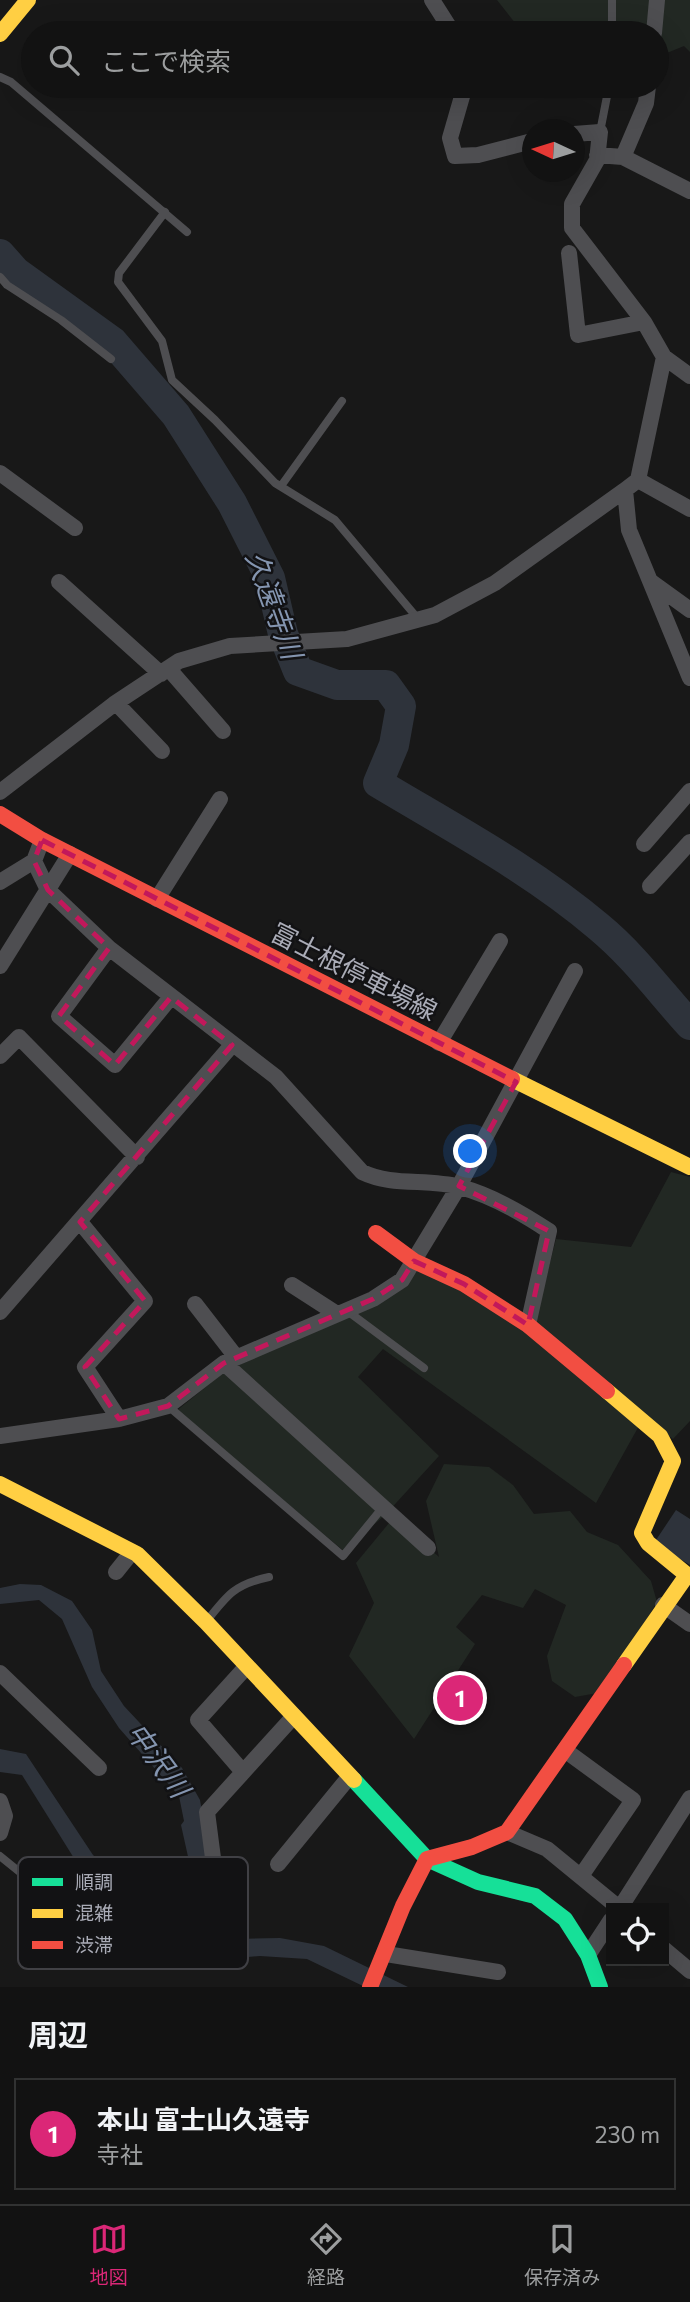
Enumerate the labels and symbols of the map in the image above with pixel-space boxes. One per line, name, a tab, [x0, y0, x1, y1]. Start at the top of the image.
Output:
north arrow	[522, 119, 585, 182]
water label: 久遠寺川	[240, 546, 311, 666]
street label: 富士根停車場線	[267, 916, 443, 1026]
your location	[453, 1134, 487, 1168]
pin: 1	[437, 1672, 483, 1724]
water label: 中沢川	[120, 1715, 199, 1806]
legend	[18, 1857, 248, 1969]
text: 順調	[75, 1870, 113, 1893]
text: 混雑	[75, 1901, 113, 1924]
text: 渋滞	[75, 1933, 113, 1956]

